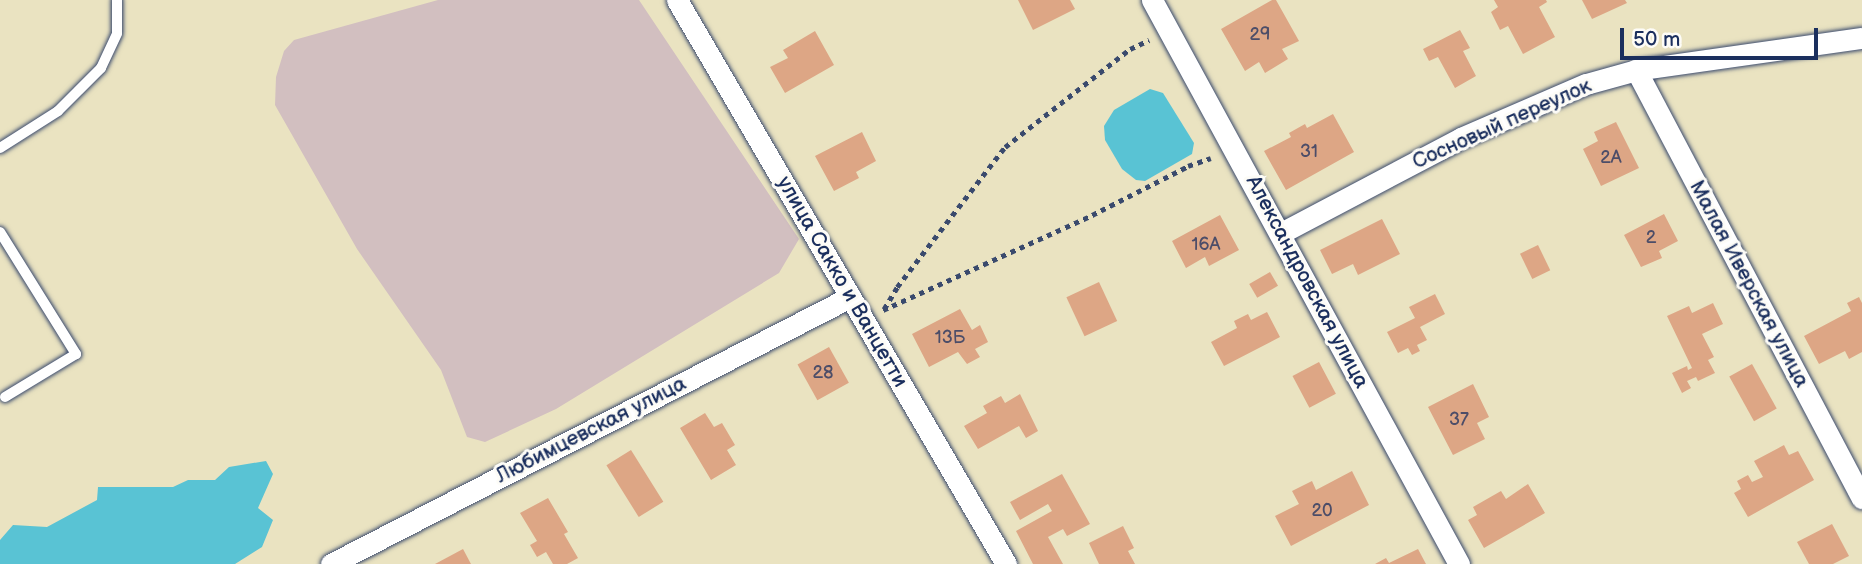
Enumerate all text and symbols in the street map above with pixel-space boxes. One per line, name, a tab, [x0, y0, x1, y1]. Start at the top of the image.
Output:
scale bar	[1624, 14, 1822, 58]
house number: 29	[1249, 24, 1271, 46]
text: 50 m	[1633, 27, 1680, 52]
street label: Сосновый переулок	[1409, 73, 1595, 175]
house number: 31	[1300, 141, 1318, 163]
house number: 2А	[1600, 147, 1622, 169]
street label: Александровская улица	[1240, 171, 1374, 393]
street label: улица Сакко и Ванцетти	[771, 172, 913, 392]
street label: Малая Иверская улица	[1684, 176, 1814, 392]
house number: 2	[1646, 227, 1656, 249]
house number: 16А	[1192, 234, 1220, 256]
house number: 13Б	[935, 327, 965, 349]
house number: 28	[812, 362, 834, 384]
street label: Любимцевская улица	[492, 371, 690, 489]
house number: 37	[1449, 409, 1469, 431]
house number: 20	[1311, 500, 1333, 522]

